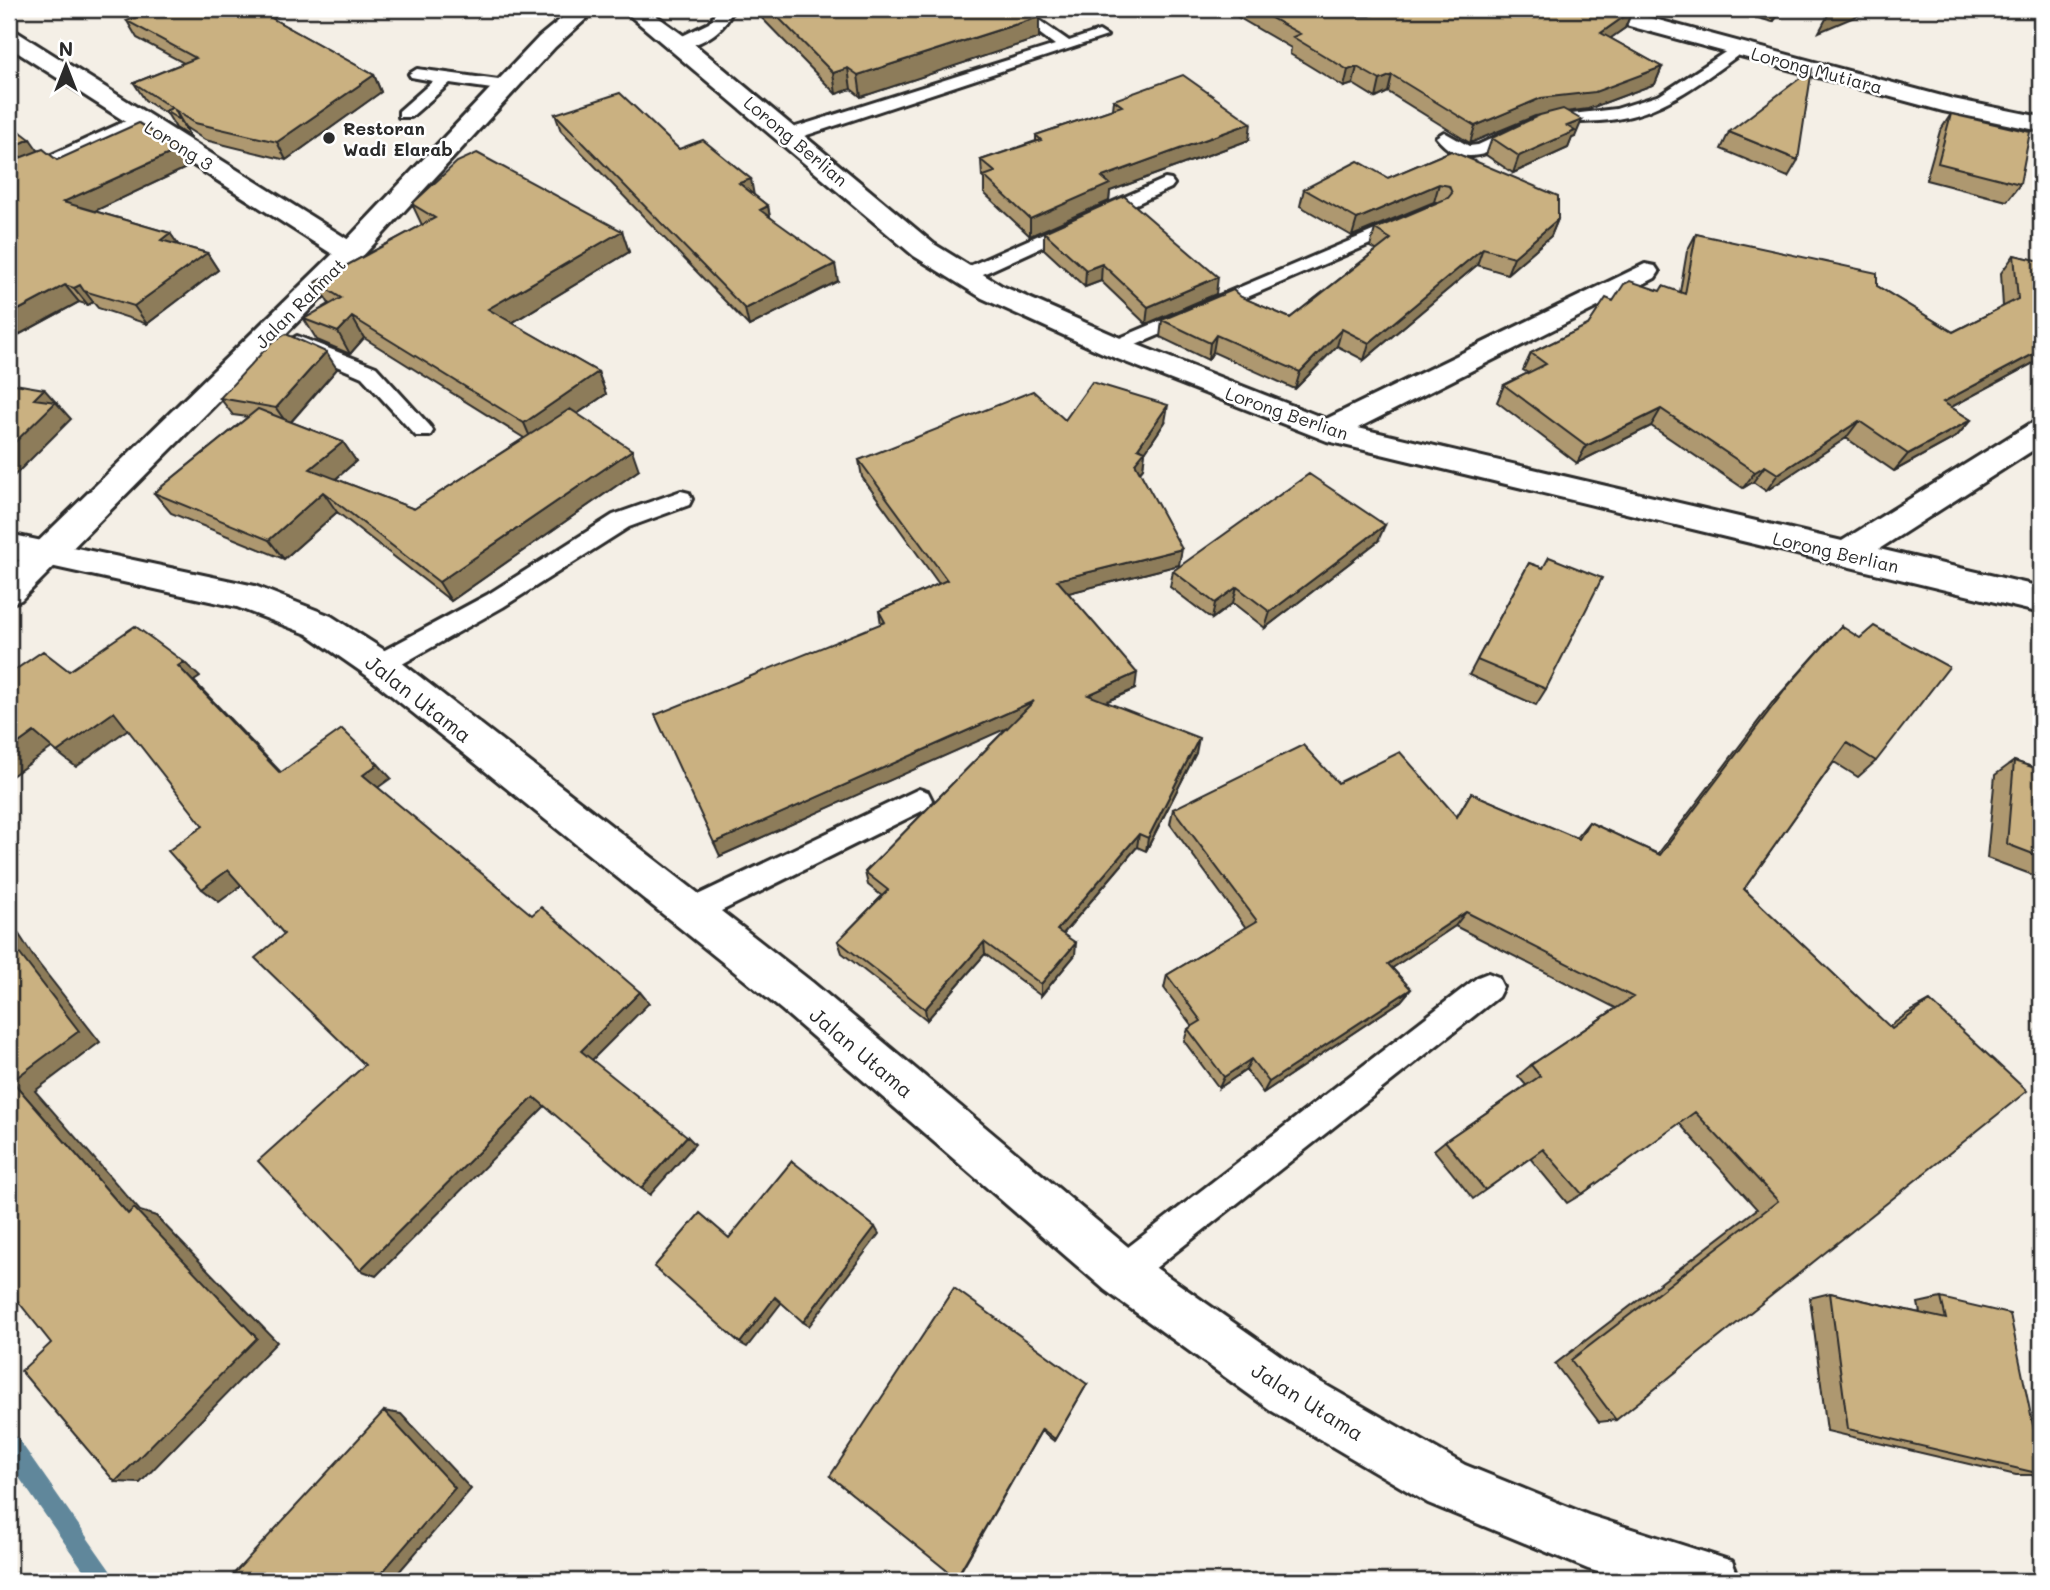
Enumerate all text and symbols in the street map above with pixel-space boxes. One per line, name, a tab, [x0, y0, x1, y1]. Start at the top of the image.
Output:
north arrow	[32, 32, 102, 102]
text: N	[59, 36, 73, 61]
street label: Lorong Mutiara	[1749, 41, 1885, 99]
street label: Lorong Berlian	[739, 90, 853, 192]
street label: Lorong 3	[140, 115, 218, 175]
place label: Restoran Wadi Elarab	[343, 116, 453, 161]
marker: Restoran Wadi Elarab	[321, 130, 337, 146]
street label: Jalan Rahmat	[249, 252, 351, 354]
street label: Lorong Berlian	[1222, 381, 1352, 445]
street label: Lorong Berlian	[1771, 526, 1901, 578]
street label: Jalan Utama	[360, 648, 478, 748]
street label: Jalan Utama	[804, 1001, 920, 1103]
street label: Jalan Utama	[1247, 1356, 1369, 1446]

